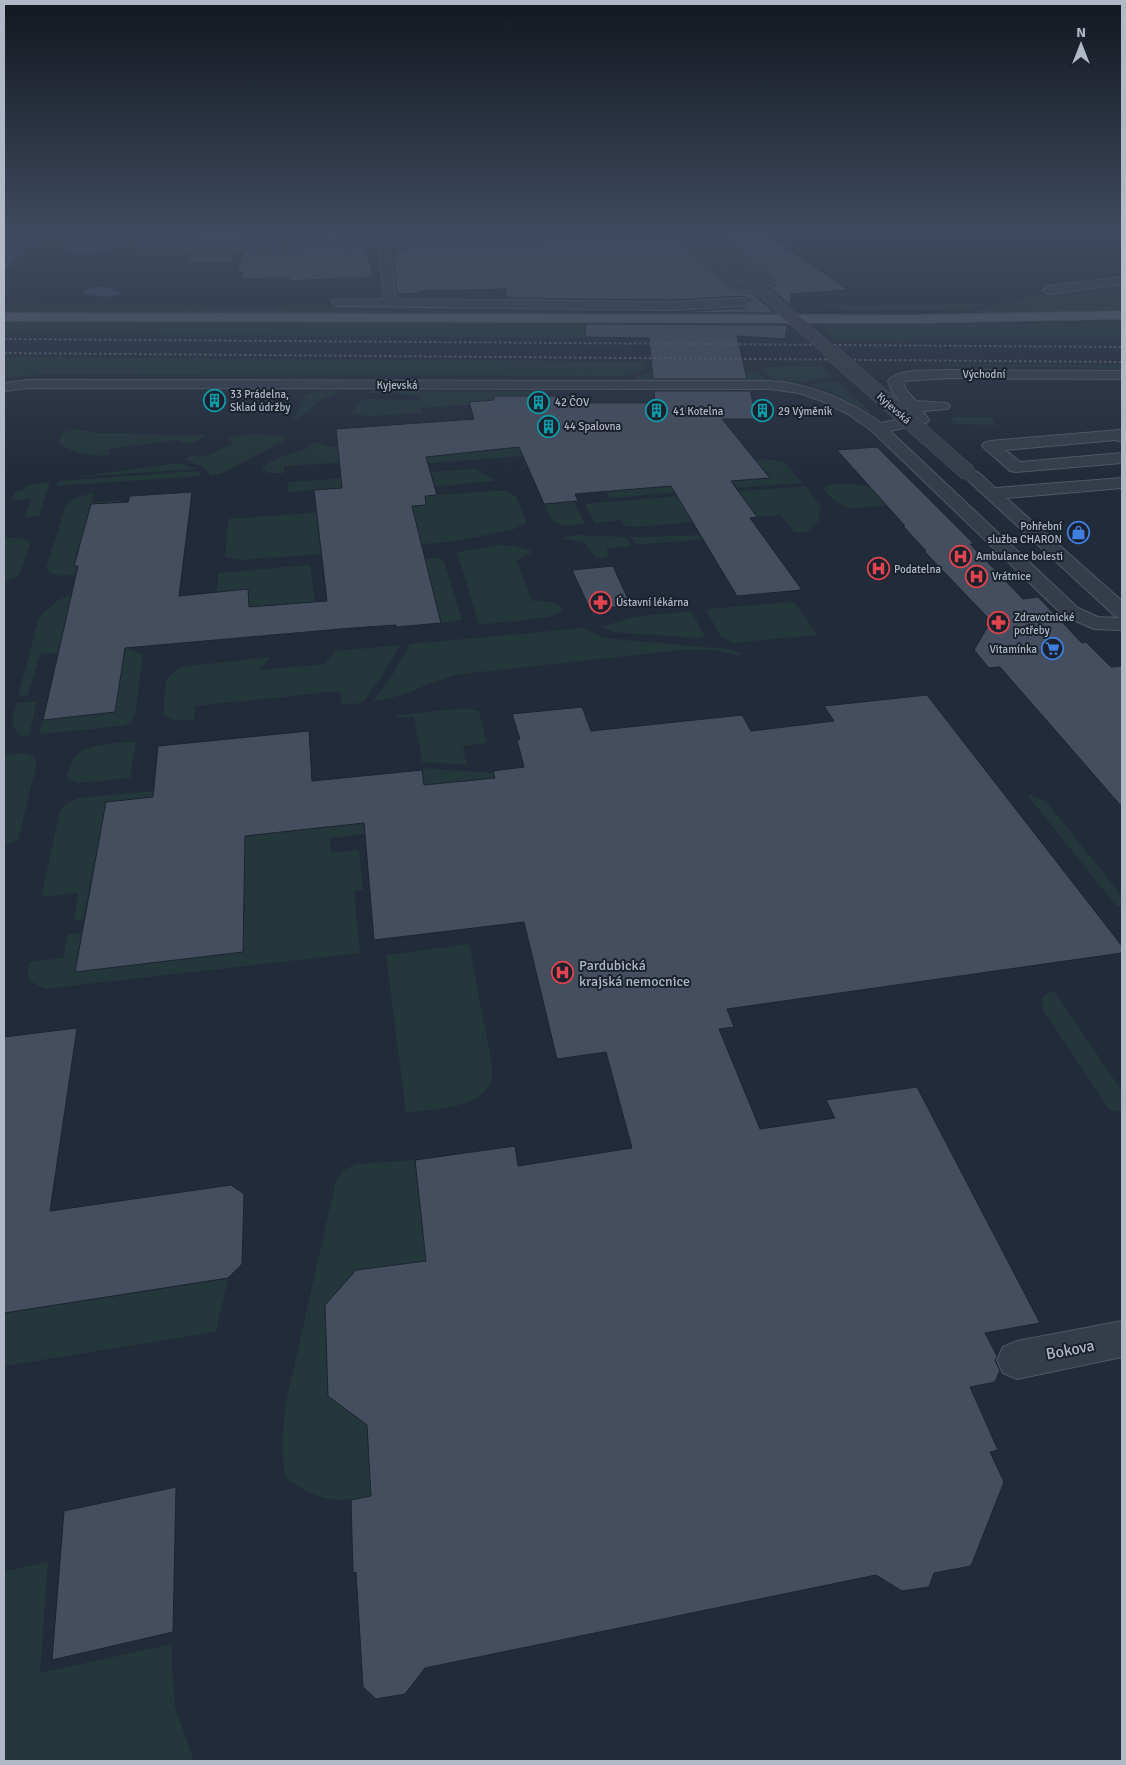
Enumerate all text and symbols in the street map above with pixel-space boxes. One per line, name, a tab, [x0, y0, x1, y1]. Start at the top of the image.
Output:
north arrow	[1056, 20, 1106, 70]
text: N	[1076, 24, 1086, 41]
street label: Východní	[963, 368, 1005, 381]
street label: Kyjevská	[377, 379, 418, 392]
building icon: 33 Prádelna, Sklad údržby	[202, 388, 226, 412]
place label: 33 Prádelna, Sklad údržby	[230, 388, 291, 414]
building icon: 42 ČOV	[527, 390, 551, 414]
street label: Kyjevská	[874, 390, 914, 427]
place label: 42 ČOV	[555, 395, 590, 409]
building icon: 41 Kotelna	[645, 399, 669, 423]
building icon: 29 Výměník	[750, 399, 774, 423]
place label: 41 Kotelna	[673, 405, 724, 418]
place label: 29 Výměník	[778, 405, 833, 418]
building icon: 44 Spalovna	[536, 414, 560, 438]
place label: 44 Spalovna	[564, 420, 622, 433]
place label: Pohřební služba CHARON	[987, 520, 1062, 546]
shop icon: Pohřební služba CHARON	[1066, 520, 1090, 544]
hospital icon: Ambulance bolesti	[948, 544, 972, 568]
place label: Ambulance bolesti	[976, 550, 1063, 563]
hospital icon: Podatelna	[866, 557, 890, 581]
place label: Podatelna	[894, 563, 941, 576]
hospital icon: Vrátnice	[964, 564, 988, 588]
place label: Vrátnice	[992, 570, 1031, 583]
pharmacy icon: Ústavní lékárna	[588, 590, 612, 614]
place label: Ústavní lékárna	[616, 595, 689, 609]
pharmacy icon: Zdravotnické potřeby	[986, 611, 1010, 635]
place label: Zdravotnické potřeby	[1014, 611, 1074, 637]
supermarket icon: Vitamínka	[1041, 637, 1065, 661]
place label: Vitamínka	[989, 643, 1037, 656]
place label: Pardubická krajská nemocnice	[579, 957, 690, 990]
hospital icon: Pardubická krajská nemocnice	[551, 961, 575, 985]
street label: Bokova	[1044, 1335, 1096, 1364]

